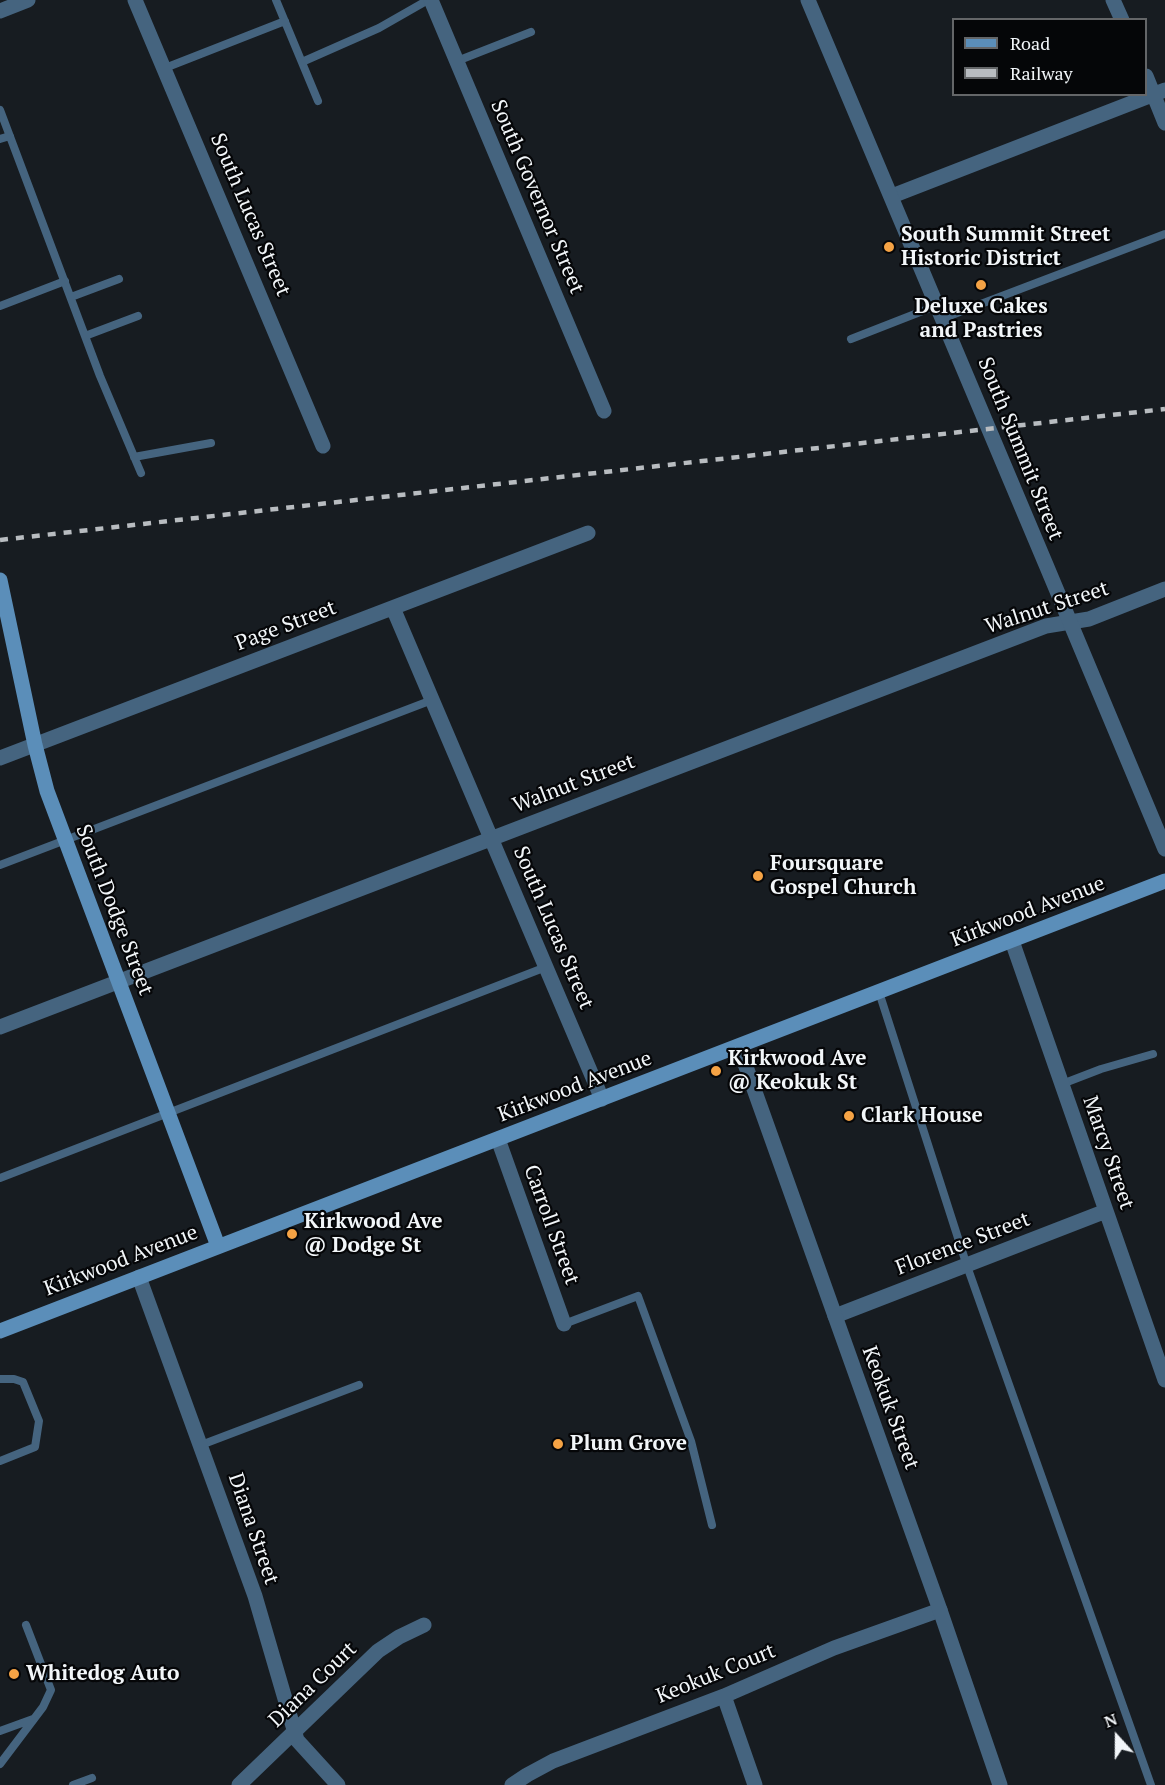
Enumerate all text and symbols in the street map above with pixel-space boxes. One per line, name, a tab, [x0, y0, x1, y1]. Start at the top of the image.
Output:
legend	[952, 18, 1147, 96]
text: Road	[1010, 31, 1050, 55]
text: Railway	[1010, 61, 1073, 85]
street label: South Governor Street	[485, 96, 589, 298]
street label: South Lucas Street	[204, 130, 296, 300]
place label: South Summit Street Historic District	[901, 222, 1110, 272]
marker: South Summit Street Historic District	[882, 240, 896, 254]
marker: Deluxe Cakes and Pastries	[974, 278, 988, 292]
place label: Deluxe Cakes and Pastries	[914, 294, 1048, 344]
street label: South Summit Street	[972, 354, 1068, 544]
street label: Walnut Street	[982, 576, 1112, 640]
street label: Page Street	[232, 595, 340, 657]
street label: Walnut Street	[509, 749, 639, 819]
street label: South Dodge Street	[70, 821, 158, 999]
street label: South Lucas Street	[507, 843, 599, 1013]
place label: Foursquare Gospel Church	[770, 851, 916, 901]
marker: Foursquare Gospel Church	[751, 869, 765, 883]
street label: Kirkwood Avenue	[948, 871, 1108, 953]
street label: Kirkwood Avenue	[495, 1046, 655, 1128]
place label: Kirkwood Ave @ Keokuk St	[728, 1046, 866, 1096]
marker: Kirkwood Ave @ Keokuk St	[709, 1064, 723, 1078]
street label: Marcy Street	[1077, 1093, 1139, 1213]
place label: Clark House	[861, 1103, 983, 1129]
marker: Clark House	[842, 1109, 856, 1123]
street label: Carroll Street	[518, 1162, 584, 1288]
street label: Florence Street	[892, 1207, 1034, 1281]
place label: Kirkwood Ave @ Dodge St	[304, 1209, 442, 1259]
street label: Kirkwood Avenue	[41, 1220, 201, 1302]
marker: Kirkwood Ave @ Dodge St	[285, 1227, 299, 1241]
street label: Keokuk Street	[856, 1343, 924, 1473]
place label: Plum Grove	[570, 1431, 687, 1457]
marker: Plum Grove	[551, 1437, 565, 1451]
street label: Diana Street	[222, 1470, 284, 1588]
street label: Diana Court	[264, 1637, 362, 1733]
street label: Keokuk Court	[653, 1639, 779, 1709]
place label: Whitedog Auto	[26, 1661, 180, 1687]
marker: Whitedog Auto	[7, 1667, 21, 1681]
north arrow	[1087, 1707, 1147, 1767]
text: N	[1101, 1708, 1120, 1733]

